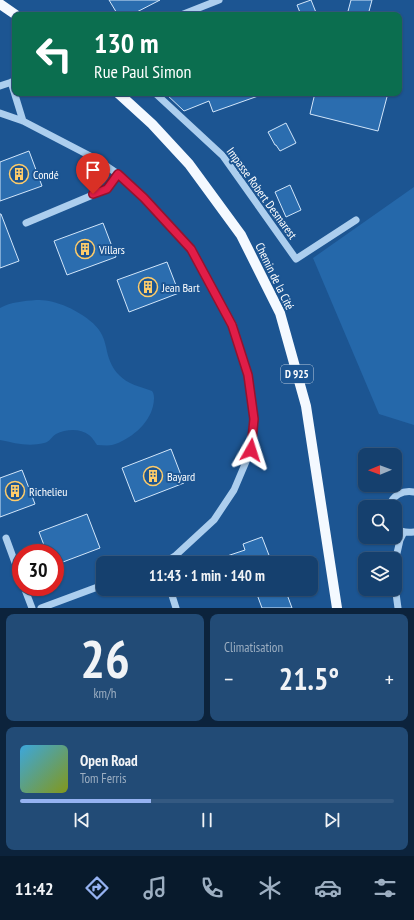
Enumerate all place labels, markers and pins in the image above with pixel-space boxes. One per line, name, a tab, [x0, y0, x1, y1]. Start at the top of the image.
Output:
pin	[76, 153, 110, 194]
building icon: Condé	[8, 163, 30, 185]
place label: Condé	[33, 167, 59, 182]
building icon: Villars	[74, 238, 96, 260]
place label: Villars	[98, 242, 125, 257]
building icon: Jean Bart	[137, 276, 159, 298]
place label: Jean Bart	[161, 280, 200, 295]
building icon: Bayard	[142, 465, 164, 487]
place label: Bayard	[167, 469, 195, 484]
building icon: Richelieu	[4, 480, 26, 502]
place label: Richelieu	[29, 484, 67, 499]

